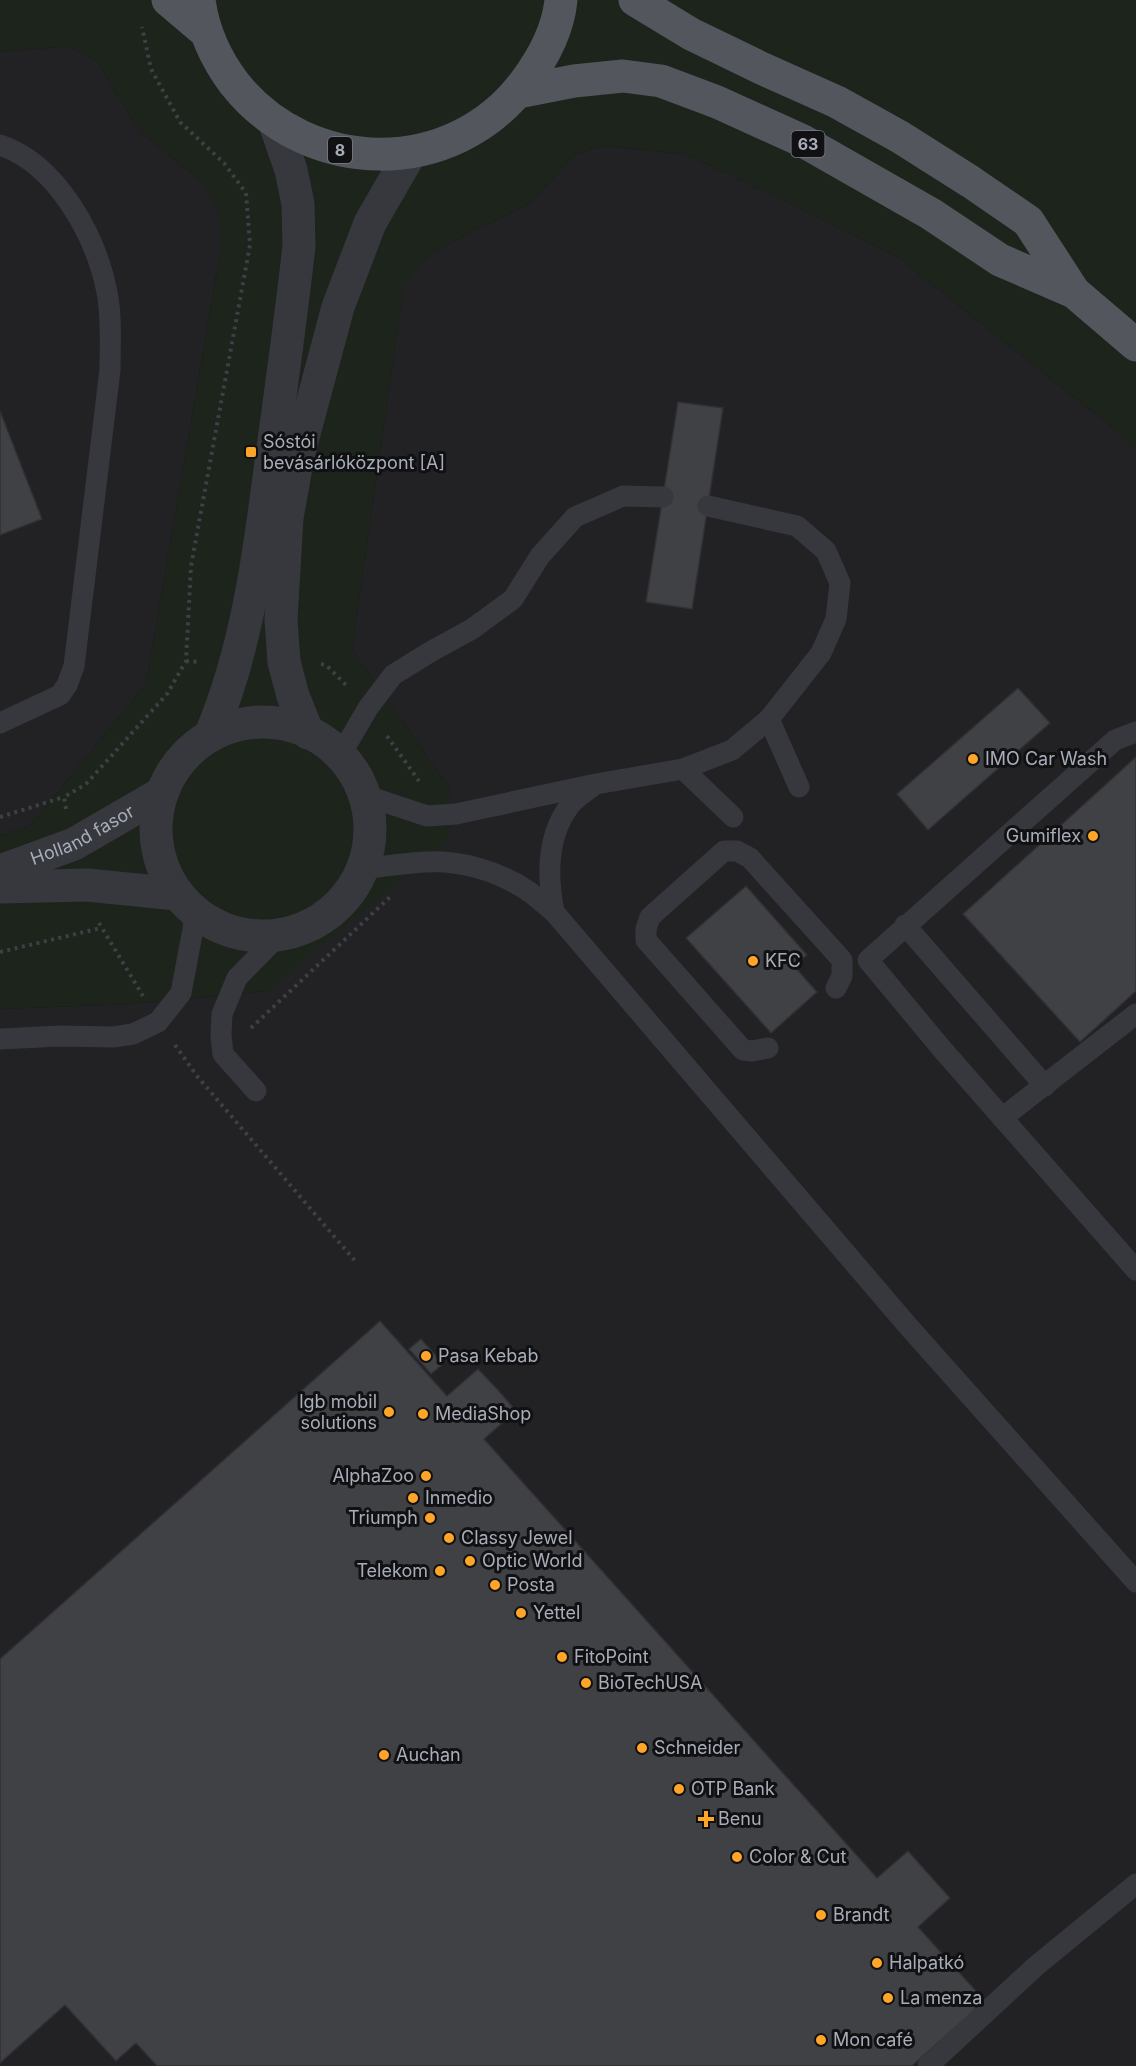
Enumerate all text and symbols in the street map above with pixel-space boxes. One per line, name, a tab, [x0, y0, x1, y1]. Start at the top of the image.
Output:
road number: 63	[792, 131, 824, 157]
road number: 8	[328, 137, 352, 163]
place label: Sóstói bevásárlóközpont [A]	[263, 431, 445, 473]
marker: Sóstói bevásárlóközpont [A]	[244, 445, 258, 459]
place label: IMO Car Wash	[985, 748, 1107, 769]
marker: IMO Car Wash	[966, 752, 980, 766]
street label: Holland fasor	[28, 800, 138, 869]
place label: Gumiflex	[1006, 825, 1081, 846]
marker: Gumiflex	[1086, 829, 1100, 843]
place label: KFC	[765, 950, 801, 971]
marker: KFC	[746, 954, 760, 968]
place label: Pasa Kebab	[438, 1345, 538, 1366]
marker: Pasa Kebab	[419, 1349, 433, 1363]
place label: lgb mobil solutions	[299, 1391, 377, 1433]
place label: MediaShop	[435, 1403, 531, 1424]
marker: lgb mobil solutions	[382, 1405, 396, 1419]
marker: MediaShop	[416, 1407, 430, 1421]
place label: AlphaZoo	[333, 1465, 414, 1486]
marker: AlphaZoo	[419, 1469, 433, 1483]
place label: Inmedio	[425, 1487, 493, 1508]
marker: Inmedio	[406, 1491, 420, 1505]
place label: Triumph	[348, 1507, 418, 1528]
marker: Triumph	[423, 1511, 437, 1525]
place label: Classy Jewel	[461, 1527, 573, 1548]
marker: Classy Jewel	[442, 1531, 456, 1545]
place label: Optic World	[482, 1550, 582, 1571]
marker: Optic World	[463, 1554, 477, 1568]
place label: Telekom	[356, 1560, 428, 1581]
marker: Telekom	[433, 1564, 447, 1578]
place label: Posta	[507, 1574, 555, 1595]
marker: Posta	[488, 1578, 502, 1592]
place label: Yettel	[533, 1602, 580, 1623]
marker: Yettel	[514, 1606, 528, 1620]
place label: FitoPoint	[574, 1646, 649, 1667]
marker: FitoPoint	[555, 1650, 569, 1664]
place label: BioTechUSA	[598, 1672, 703, 1693]
marker: BioTechUSA	[579, 1676, 593, 1690]
place label: Schneider	[654, 1737, 740, 1758]
marker: Schneider	[635, 1741, 649, 1755]
place label: Auchan	[396, 1744, 461, 1765]
marker: Auchan	[377, 1748, 391, 1762]
place label: OTP Bank	[691, 1778, 775, 1799]
marker: OTP Bank	[672, 1782, 686, 1796]
place label: Benu	[718, 1808, 762, 1829]
marker: Benu	[699, 1812, 713, 1826]
place label: Color & Cut	[749, 1846, 846, 1867]
marker: Color & Cut	[730, 1850, 744, 1864]
place label: Brandt	[833, 1904, 890, 1925]
marker: Brandt	[814, 1908, 828, 1922]
place label: Halpatkó	[889, 1952, 964, 1973]
marker: Halpatkó	[870, 1956, 884, 1970]
place label: La menza	[900, 1987, 982, 2008]
marker: La menza	[881, 1991, 895, 2005]
place label: Mon café	[833, 2029, 913, 2050]
marker: Mon café	[814, 2033, 828, 2047]

